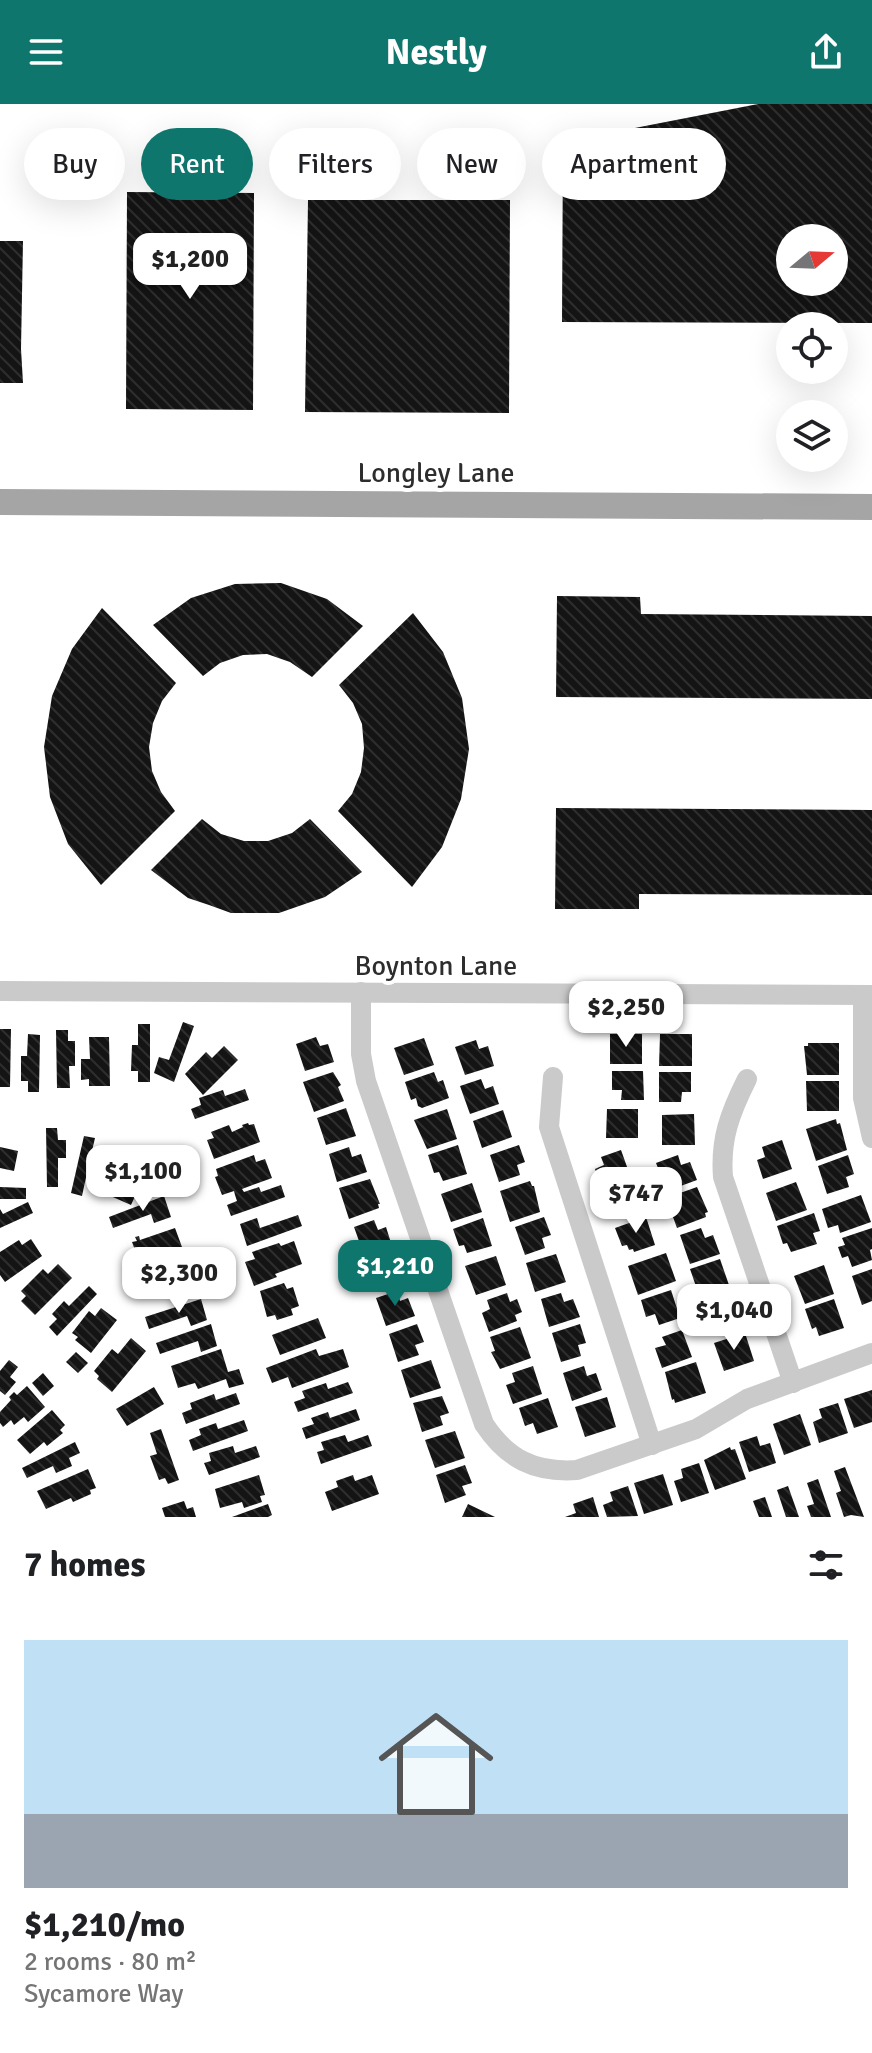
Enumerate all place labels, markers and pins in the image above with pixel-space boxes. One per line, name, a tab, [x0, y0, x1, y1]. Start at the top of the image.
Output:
pin: $1,200	[125, 233, 255, 301]
pin: $2,250	[561, 981, 691, 1049]
pin: $1,100	[78, 1145, 208, 1213]
pin: $747	[589, 1167, 683, 1235]
pin: $1,210	[330, 1240, 460, 1308]
pin: $2,300	[114, 1247, 244, 1315]
pin: $1,040	[669, 1284, 799, 1352]

